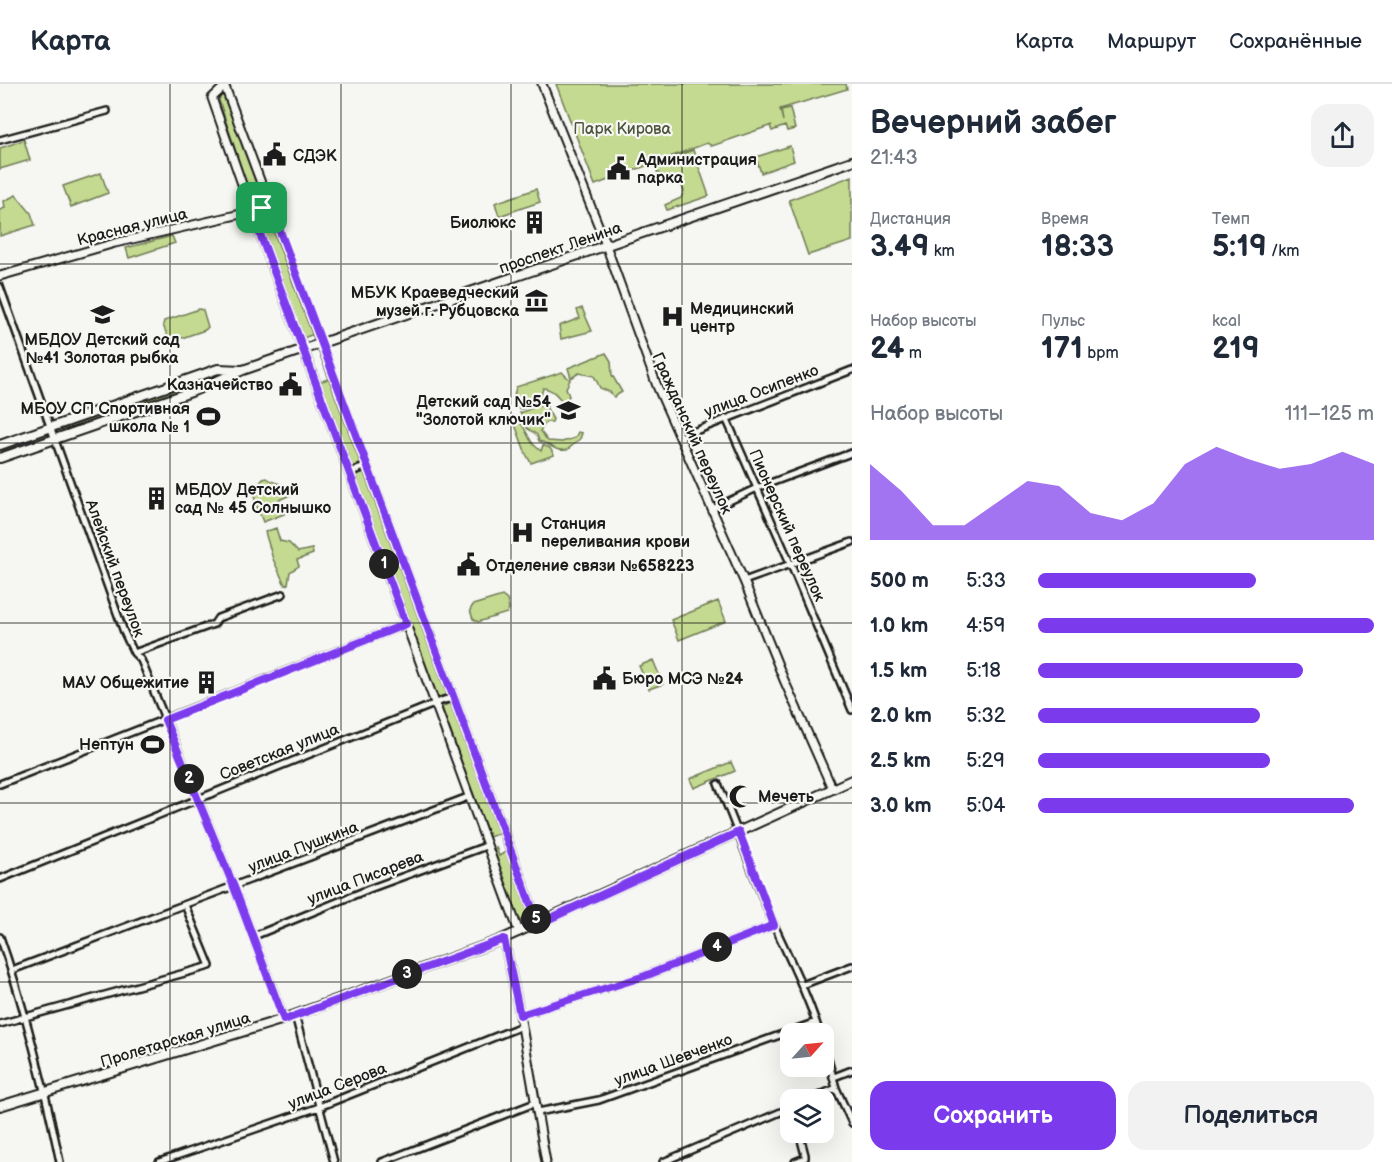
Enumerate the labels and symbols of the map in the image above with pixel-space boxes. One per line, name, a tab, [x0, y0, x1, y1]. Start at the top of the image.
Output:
park label: Парк Кирова	[573, 120, 671, 139]
public building icon: СДЭК	[262, 142, 288, 168]
place label: СДЭК	[293, 147, 337, 166]
place label: Администрация парка	[636, 151, 757, 188]
public building icon: Администрация парка	[606, 155, 632, 181]
pin	[236, 182, 287, 233]
street label: Красная улица	[75, 204, 190, 250]
building icon: Биолюкс	[521, 209, 547, 235]
place label: Биолюкс	[450, 214, 516, 233]
street label: проспект Ленина	[497, 218, 625, 278]
place label: МБУК Краеведческий музей г. Рубцовска	[351, 284, 520, 321]
museum icon: МБУК Краеведческий музей г. Рубцовска	[524, 288, 550, 314]
place label: Медицинский центр	[690, 300, 794, 337]
school or university icon: МБДОУ Детский сад №41 Золотая рыбка	[89, 301, 115, 327]
hospital icon: Медицинский центр	[659, 304, 685, 330]
place label: МБДОУ Детский сад №41 Золотая рыбка	[24, 331, 180, 368]
street label: Гражданский переулок	[647, 350, 736, 518]
street label: улица Осипенко	[702, 361, 821, 422]
public building icon: Казначейство	[278, 371, 304, 397]
place label: Казначейство	[167, 376, 273, 395]
place label: Детский сад №54 "Золотой ключик"	[416, 393, 552, 430]
school or university icon: Детский сад №54 "Золотой ключик"	[556, 397, 582, 423]
place label: МБОУ СП Спортивная школа № 1	[21, 400, 190, 437]
sports icon: МБОУ СП Спортивная школа № 1	[195, 404, 221, 430]
street label: Пионерский переулок	[745, 447, 829, 605]
place label: МБДОУ Детский сад № 45 Солнышко	[175, 481, 331, 518]
building icon: МБДОУ Детский сад № 45 Солнышко	[144, 485, 170, 511]
street label: Алейский переулок	[81, 496, 148, 640]
place label: Станция переливания крови	[541, 515, 690, 552]
hospital icon: Станция переливания крови	[510, 519, 536, 545]
pin: 1	[369, 549, 399, 579]
public building icon: Отделение связи №658223	[455, 552, 481, 578]
place label: Отделение связи №658223	[486, 557, 694, 576]
public building icon: Бюро МСЭ №24	[591, 665, 617, 691]
building icon: МАУ Общежитие	[194, 669, 220, 695]
place label: Бюро МСЭ №24	[622, 670, 744, 689]
place label: МАУ Общежитие	[62, 674, 189, 693]
street label: Советская улица	[217, 720, 342, 785]
sports icon: Нептун	[139, 731, 165, 757]
place label: Нептун	[79, 736, 134, 755]
pin: 2	[174, 764, 204, 794]
mosque icon: Мечеть	[727, 783, 753, 809]
place label: Мечеть	[758, 788, 815, 807]
street label: улица Пушкина	[246, 818, 362, 877]
street label: улица Писарева	[305, 847, 427, 909]
pin: 5	[521, 904, 551, 934]
pin: 4	[702, 932, 732, 962]
pin: 3	[392, 959, 422, 989]
street label: Пролетарская улица	[98, 1008, 253, 1072]
north arrow	[780, 1023, 834, 1077]
street label: улица Шевченко	[612, 1030, 735, 1091]
street label: улица Серова	[286, 1059, 390, 1114]

